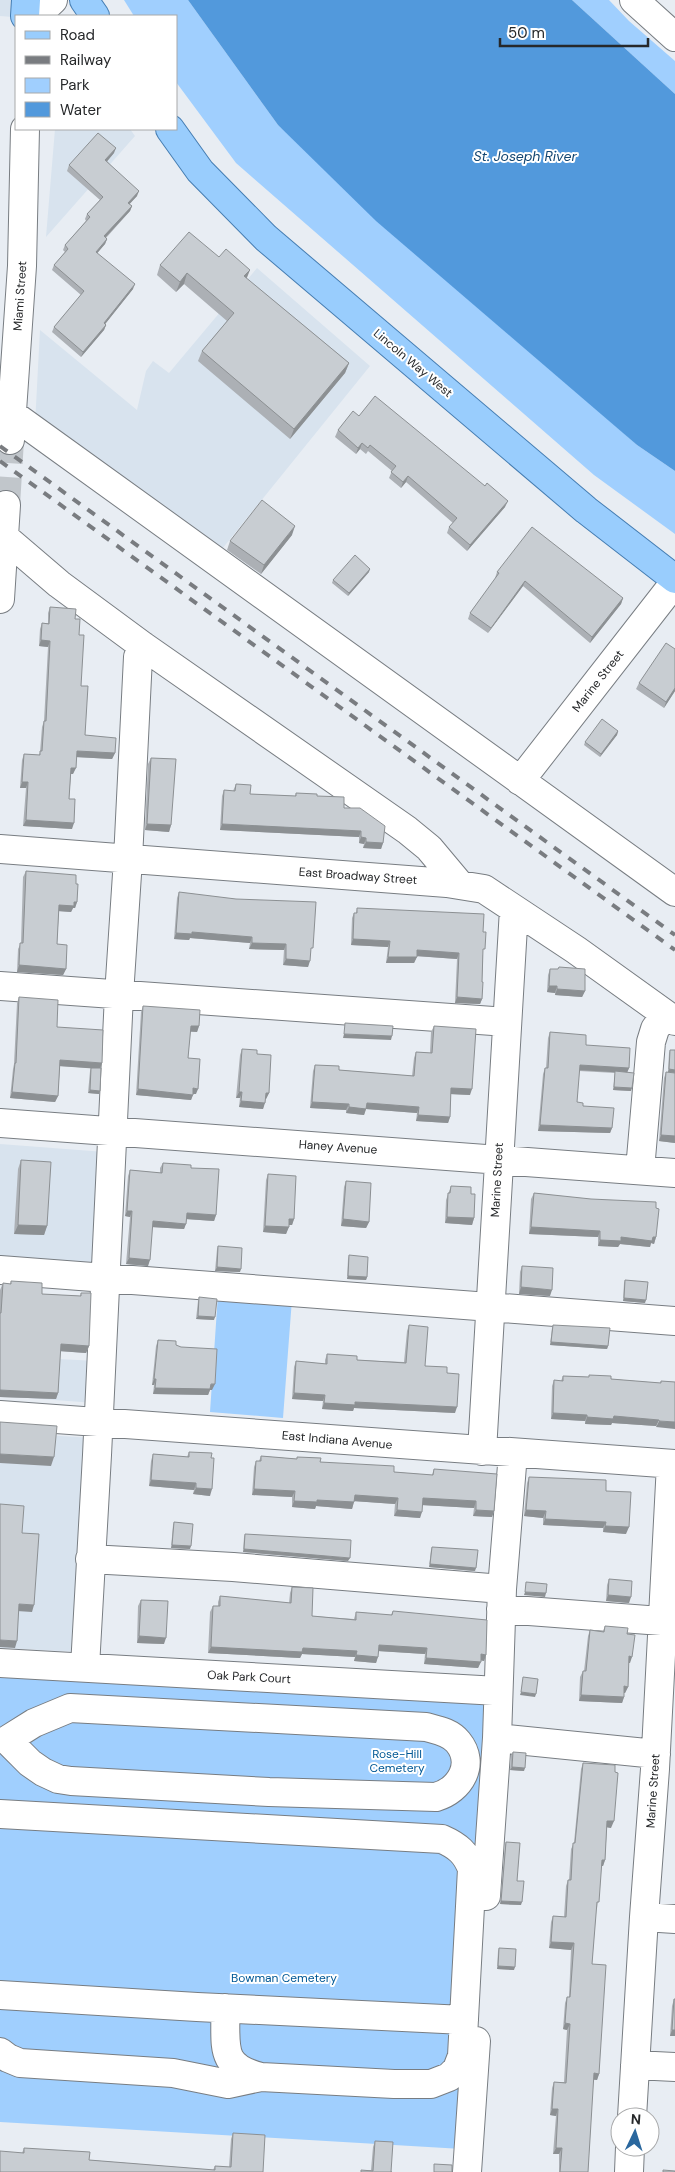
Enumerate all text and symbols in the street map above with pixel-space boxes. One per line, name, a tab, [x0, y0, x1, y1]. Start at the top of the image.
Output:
legend	[15, 15, 178, 130]
scale bar	[500, 15, 648, 47]
text: 50 m	[508, 23, 545, 43]
text: Road	[60, 25, 95, 45]
text: Railway	[60, 50, 112, 70]
text: Park	[60, 75, 90, 95]
text: Water	[60, 100, 102, 120]
water label: St. Joseph River	[473, 147, 577, 165]
street label: Miami Street	[10, 260, 30, 332]
street label: Lincoln Way West	[370, 325, 456, 401]
street label: Marine Street	[569, 646, 628, 715]
street label: East Broadway Street	[298, 864, 418, 888]
street label: Haney Avenue	[298, 1136, 378, 1158]
street label: Marine Street	[487, 1142, 507, 1218]
street label: East Indiana Avenue	[281, 1427, 393, 1453]
street label: Oak Park Court	[207, 1667, 291, 1687]
park label: Rose-Hill Cemetery	[369, 1746, 425, 1776]
street label: Marine Street	[642, 1753, 664, 1829]
park label: Bowman Cemetery	[231, 1970, 337, 1986]
north arrow	[610, 2107, 660, 2157]
text: N	[630, 2110, 642, 2128]

